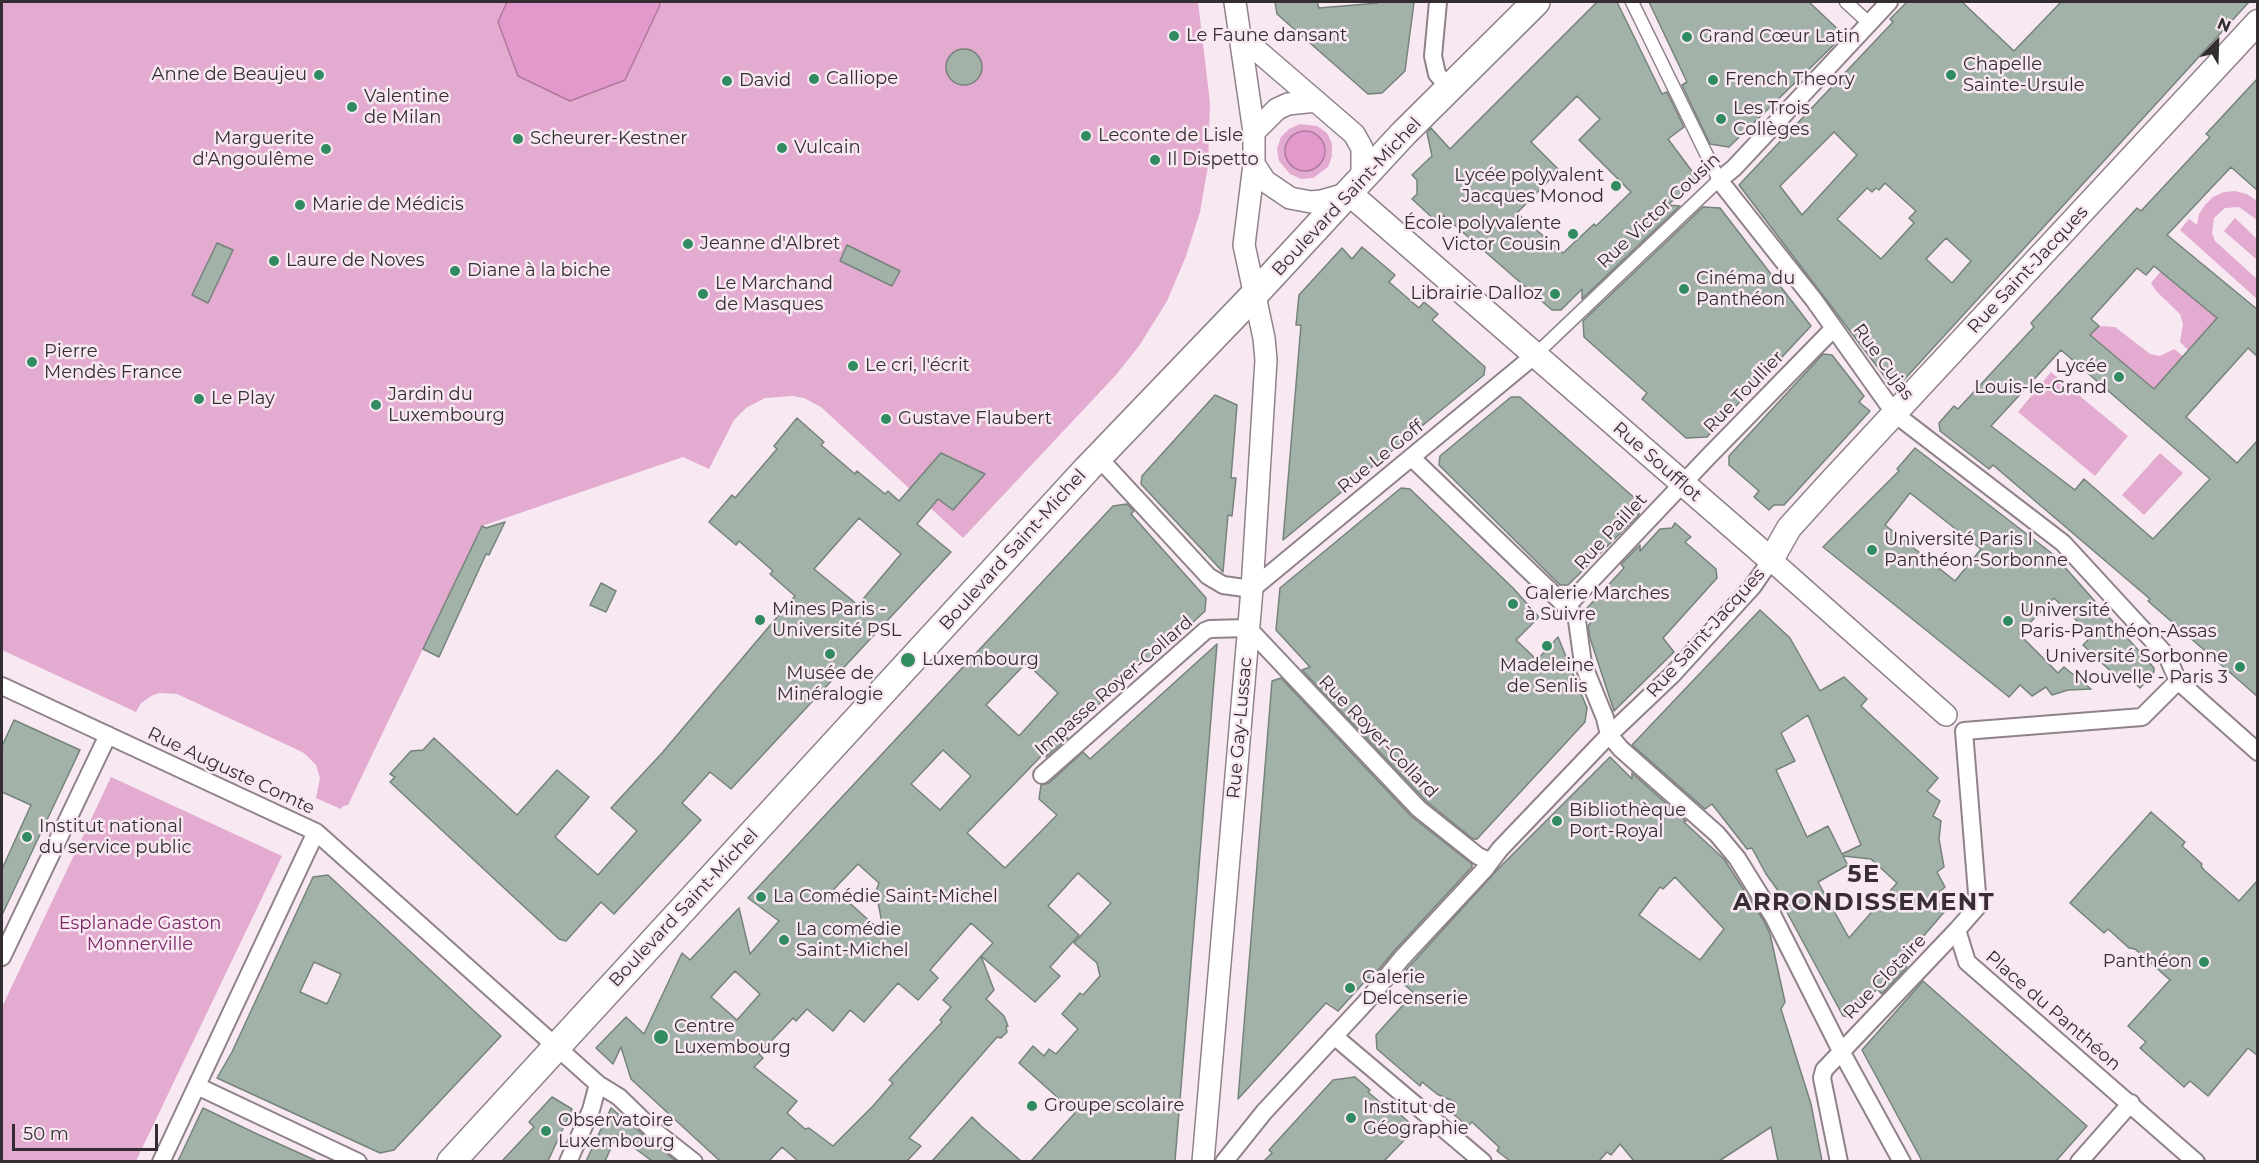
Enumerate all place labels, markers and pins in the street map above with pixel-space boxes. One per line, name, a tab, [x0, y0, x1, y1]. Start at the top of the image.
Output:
place label: Le Faune dansant	[1186, 25, 1347, 47]
place label: Grand Cœur Latin	[1699, 26, 1860, 48]
marker: Le Faune dansant	[1167, 29, 1181, 43]
marker: Grand Cœur Latin	[1680, 30, 1694, 44]
place label: Chapelle Sainte-Ursule	[1963, 54, 2085, 97]
place label: Anne de Beaujeu	[152, 64, 307, 86]
marker: Anne de Beaujeu	[312, 68, 326, 82]
place label: Calliope	[826, 68, 898, 90]
marker: Chapelle Sainte-Ursule	[1944, 68, 1958, 82]
place label: French Theory	[1725, 69, 1855, 91]
place label: David	[739, 70, 791, 92]
marker: Calliope	[807, 72, 821, 86]
marker: French Theory	[1706, 73, 1720, 87]
marker: David	[720, 74, 734, 88]
place label: Valentine de Milan	[364, 86, 449, 128]
place label: Les Trois Collèges	[1733, 98, 1810, 140]
marker: Valentine de Milan	[345, 100, 359, 114]
marker: Les Trois Collèges	[1714, 112, 1728, 126]
place label: Leconte de Lisle	[1098, 125, 1243, 147]
place label: Marguerite d'Angoulême	[192, 128, 314, 170]
place label: Scheurer-Kestner	[530, 128, 688, 150]
marker: Leconte de Lisle	[1079, 129, 1093, 143]
marker: Scheurer-Kestner	[511, 132, 525, 146]
place label: Vulcain	[794, 137, 861, 159]
marker: Vulcain	[775, 141, 789, 155]
marker: Marguerite d'Angoulême	[319, 142, 333, 156]
place label: Il Dispetto	[1167, 149, 1259, 171]
marker: Il Dispetto	[1148, 153, 1162, 167]
place label: Lycée polyvalent Jacques Monod	[1454, 165, 1604, 207]
marker: Lycée polyvalent Jacques Monod	[1609, 179, 1623, 193]
place label: Marie de Médicis	[312, 194, 464, 216]
marker: Marie de Médicis	[293, 198, 307, 212]
place label: École polyvalente Victor Cousin	[1404, 213, 1561, 256]
marker: École polyvalente Victor Cousin	[1566, 227, 1580, 241]
place label: Jeanne d'Albret	[700, 233, 840, 255]
marker: Jeanne d'Albret	[681, 237, 695, 251]
place label: Laure de Noves	[286, 250, 424, 272]
marker: Laure de Noves	[267, 254, 281, 268]
place label: Diane à la biche	[467, 260, 611, 282]
marker: Diane à la biche	[448, 264, 462, 278]
place label: Cinéma du Panthéon	[1696, 268, 1795, 310]
place label: Le Marchand de Masques	[715, 273, 833, 316]
marker: Cinéma du Panthéon	[1677, 282, 1691, 296]
place label: Librairie Dalloz	[1410, 283, 1543, 305]
marker: Le Marchand de Masques	[696, 287, 710, 301]
marker: Librairie Dalloz	[1548, 287, 1562, 301]
place label: Pierre Mendès France	[44, 341, 182, 384]
marker: Pierre Mendès France	[25, 355, 39, 369]
place label: Le cri, l'écrit	[865, 355, 970, 377]
place label: Lycée Louis-le-Grand	[1974, 356, 2107, 398]
marker: Le cri, l'écrit	[846, 359, 860, 373]
marker: Lycée Louis-le-Grand	[2112, 370, 2126, 384]
place label: Jardin du Luxembourg	[388, 384, 505, 426]
place label: Le Play	[211, 388, 275, 410]
marker: Le Play	[192, 392, 206, 406]
marker: Jardin du Luxembourg	[369, 398, 383, 412]
place label: Gustave Flaubert	[898, 408, 1052, 430]
marker: Gustave Flaubert	[879, 412, 893, 426]
place label: Université Paris I Panthéon-Sorbonne	[1884, 529, 2068, 572]
marker: Université Paris I Panthéon-Sorbonne	[1865, 543, 1879, 557]
place label: Galerie Marches à Suivre	[1525, 583, 1669, 626]
marker: Galerie Marches à Suivre	[1506, 597, 1520, 611]
place label: Mines Paris - Université PSL	[772, 599, 901, 642]
place label: Université Paris-Panthéon-Assas	[2020, 600, 2216, 642]
marker: Mines Paris - Université PSL	[753, 613, 767, 627]
marker: Université Paris-Panthéon-Assas	[2001, 614, 2015, 628]
marker: Madeleine de Senlis	[1540, 639, 1554, 653]
place label: Université Sorbonne Nouvelle - Paris 3	[2045, 646, 2228, 688]
marker: Musée de Minéralogie	[823, 647, 837, 661]
place label: Luxembourg	[922, 649, 1039, 671]
marker: Luxembourg	[899, 651, 917, 669]
place label: Madeleine de Senlis	[1500, 655, 1594, 698]
marker: Université Sorbonne Nouvelle - Paris 3	[2233, 660, 2247, 674]
place label: Musée de Minéralogie	[777, 663, 883, 706]
place label: Bibliothèque Port-Royal	[1569, 800, 1686, 842]
marker: Bibliothèque Port-Royal	[1550, 814, 1564, 828]
place label: Institut national du service public	[39, 816, 192, 858]
marker: Institut national du service public	[20, 830, 34, 844]
place label: La Comédie Saint-Michel	[773, 886, 998, 908]
marker: La Comédie Saint-Michel	[754, 890, 768, 904]
place label: La comédie Saint-Michel	[796, 919, 909, 962]
marker: La comédie Saint-Michel	[777, 933, 791, 947]
place label: Panthéon	[2103, 951, 2192, 973]
marker: Panthéon	[2197, 955, 2211, 969]
place label: Galerie Delcenserie	[1362, 967, 1468, 1010]
marker: Galerie Delcenserie	[1343, 981, 1357, 995]
place label: Centre Luxembourg	[674, 1016, 791, 1058]
marker: Centre Luxembourg	[652, 1028, 670, 1046]
place label: Groupe scolaire	[1044, 1095, 1184, 1117]
place label: Institut de Géographie	[1363, 1097, 1469, 1140]
marker: Groupe scolaire	[1025, 1099, 1039, 1113]
place label: Observatoire Luxembourg	[558, 1110, 675, 1152]
marker: Institut de Géographie	[1344, 1111, 1358, 1125]
marker: Observatoire Luxembourg	[539, 1124, 553, 1138]

